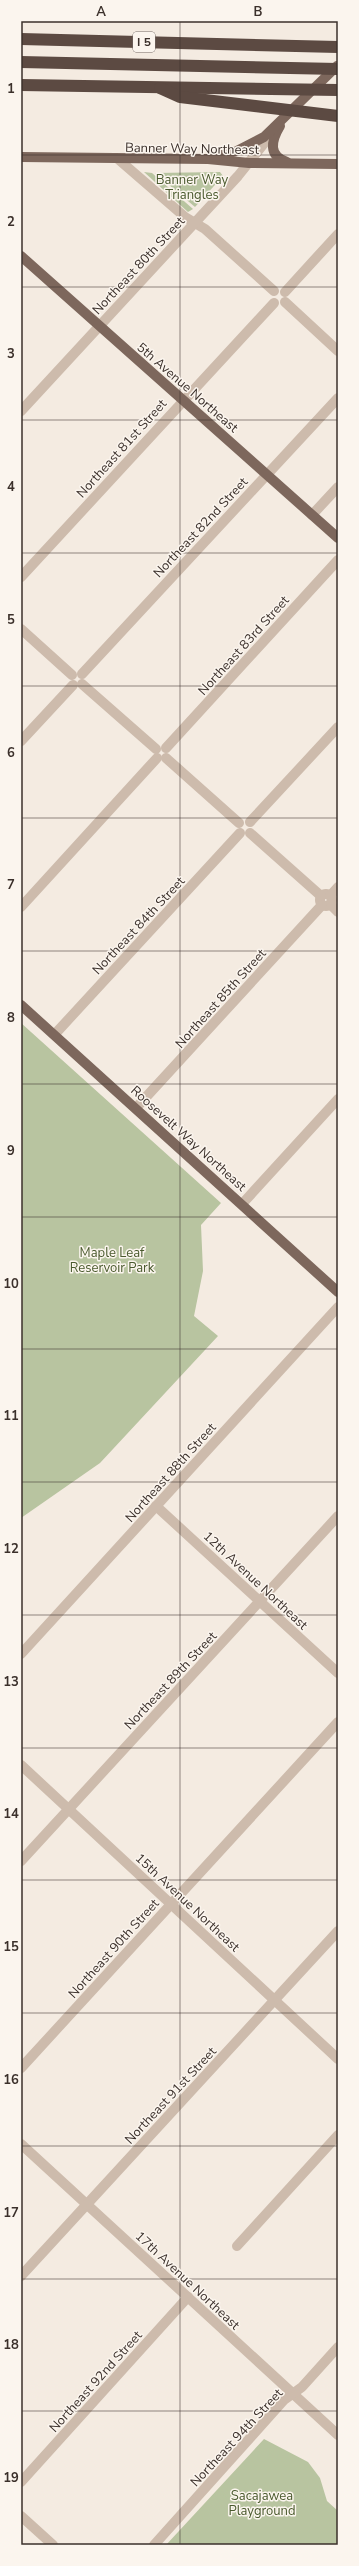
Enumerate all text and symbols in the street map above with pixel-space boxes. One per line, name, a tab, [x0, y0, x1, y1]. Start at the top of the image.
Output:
text: A	[96, 3, 106, 21]
text: B	[254, 3, 263, 21]
road number: I 5	[133, 32, 155, 52]
text: 1	[7, 80, 15, 98]
street label: Banner Way Northeast	[125, 139, 260, 159]
park label: Banner Way Triangles	[156, 171, 229, 204]
street label: Northeast 80th Street	[88, 212, 189, 319]
text: 2	[7, 213, 15, 231]
street label: 5th Avenue Northeast	[133, 339, 242, 437]
text: 3	[7, 345, 15, 363]
street label: Northeast 81st Street	[73, 395, 171, 502]
street label: Northeast 82nd Street	[149, 473, 252, 582]
text: 4	[7, 478, 15, 496]
street label: Northeast 83rd Street	[194, 592, 294, 699]
text: 5	[7, 611, 15, 629]
text: 6	[7, 744, 15, 762]
street label: Northeast 84th Street	[88, 872, 189, 979]
text: 7	[7, 876, 15, 894]
street label: Northeast 85th Street	[171, 945, 271, 1052]
text: 8	[7, 1009, 15, 1027]
street label: Roosevelt Way Northeast	[127, 1082, 250, 1196]
text: 9	[7, 1142, 15, 1160]
park label: Maple Leaf Reservoir Park	[70, 1244, 155, 1277]
text: 10	[3, 1275, 19, 1293]
text: 11	[3, 1407, 19, 1425]
street label: Northeast 88th Street	[121, 1419, 221, 1526]
street label: 12th Avenue Northeast	[199, 1528, 312, 1634]
text: 12	[3, 1540, 19, 1558]
street label: Northeast 89th Street	[120, 1627, 221, 1734]
text: 13	[3, 1673, 19, 1691]
text: 14	[3, 1805, 19, 1823]
street label: 15th Avenue Northeast	[131, 1850, 244, 1956]
street label: Northeast 90th Street	[64, 1895, 164, 2002]
text: 15	[3, 1938, 19, 1956]
street label: Northeast 91st Street	[121, 2043, 221, 2148]
text: 16	[3, 2071, 19, 2089]
text: 17	[3, 2204, 19, 2222]
street label: 17th Avenue Northeast	[131, 2228, 244, 2334]
street label: Northeast 92nd Street	[45, 2327, 147, 2436]
text: 18	[3, 2336, 19, 2354]
street label: Northeast 94th Street	[186, 2384, 287, 2491]
text: 19	[3, 2469, 19, 2487]
park label: Sacajawea Playground	[228, 2487, 296, 2520]

